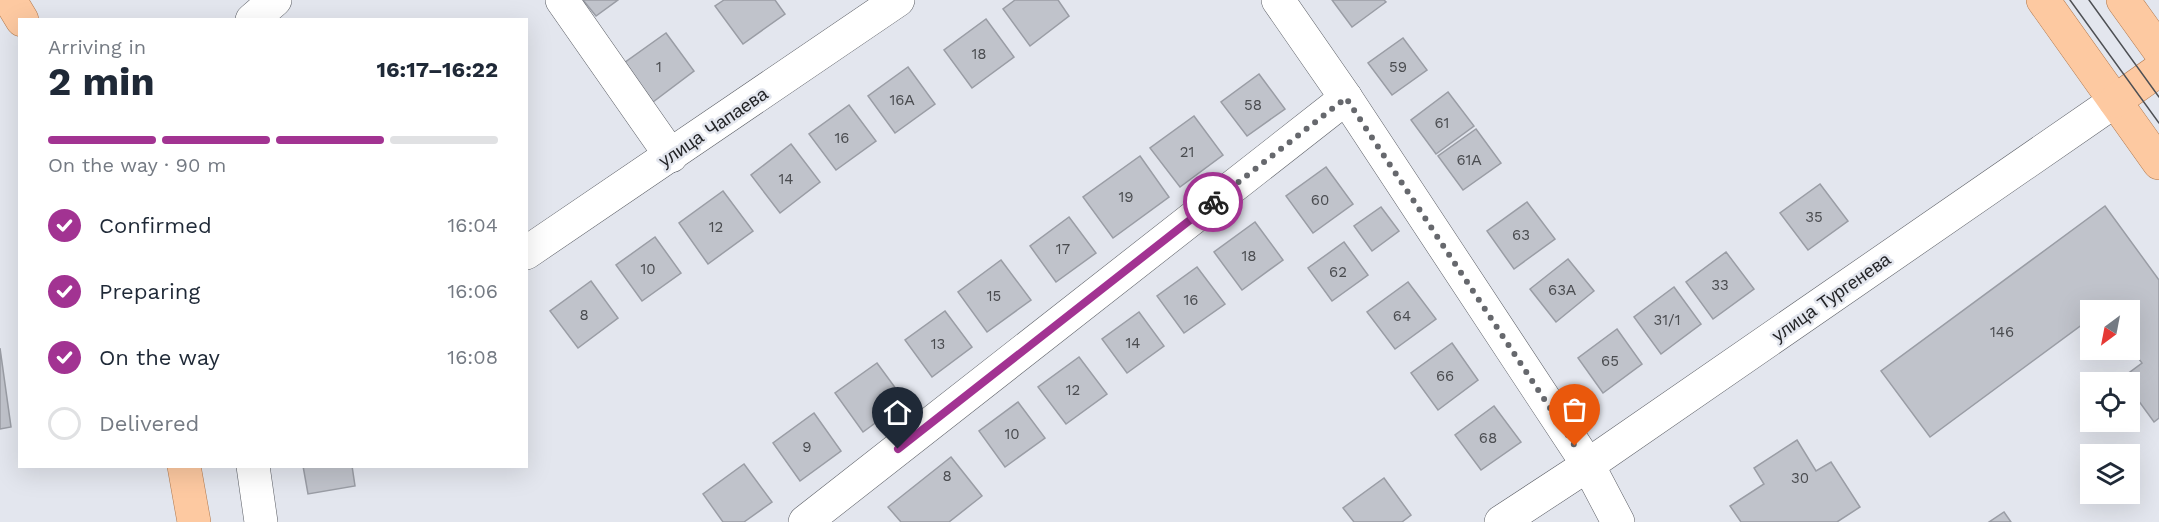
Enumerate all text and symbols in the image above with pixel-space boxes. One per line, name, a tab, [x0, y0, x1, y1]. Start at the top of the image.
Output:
text: Arriving in	[48, 35, 146, 59]
house number: 18	[971, 45, 987, 63]
text: 16:17–16:22	[376, 57, 498, 82]
house number: 1	[656, 58, 662, 76]
house number: 59	[1389, 58, 1407, 76]
text: 2 min	[48, 59, 155, 104]
street label: улица Чапаева	[655, 82, 772, 171]
house number: 16А	[890, 91, 914, 109]
house number: 58	[1244, 96, 1262, 114]
house number: 61	[1435, 114, 1449, 132]
house number: 16	[835, 129, 849, 147]
house number: 21	[1180, 143, 1194, 161]
house number: 61А	[1457, 151, 1481, 169]
text: On the way · 90 m	[48, 153, 226, 177]
house number: 14	[778, 170, 794, 188]
courier	[1183, 172, 1243, 232]
icon: bike	[1197, 186, 1230, 219]
house number: 19	[1118, 188, 1134, 206]
house number: 60	[1311, 191, 1329, 209]
house number: 35	[1805, 208, 1823, 226]
icon: check	[48, 209, 81, 242]
text: Confirmed	[99, 213, 212, 238]
text: 16:04	[447, 213, 498, 237]
house number: 12	[709, 218, 723, 236]
house number: 63	[1512, 226, 1530, 244]
house number: 17	[1056, 240, 1070, 258]
house number: 18	[1241, 247, 1257, 265]
street label: улица Тургенева	[1768, 248, 1895, 346]
house number: 10	[640, 260, 656, 278]
house number: 62	[1329, 263, 1347, 281]
icon: check	[48, 275, 81, 308]
house number: 33	[1711, 276, 1729, 294]
text: Preparing	[99, 279, 200, 304]
text: 16:06	[448, 279, 498, 303]
house number: 63А	[1548, 281, 1576, 299]
house number: 15	[987, 287, 1001, 305]
house number: 16	[1184, 291, 1198, 309]
north arrow	[2080, 300, 2140, 360]
map controls	[2080, 300, 2140, 504]
house number: 8	[579, 306, 589, 324]
house number: 64	[1393, 307, 1411, 325]
house number: 31/1	[1653, 311, 1681, 329]
house number: 146	[1990, 323, 2014, 341]
house number: 14	[1125, 334, 1141, 352]
house number: 13	[931, 335, 945, 353]
icon: check	[48, 341, 81, 374]
text: On the way	[99, 345, 220, 370]
text: 16:08	[447, 345, 498, 369]
house number: 65	[1601, 352, 1619, 370]
house number: 66	[1436, 367, 1454, 385]
button: locate	[2080, 372, 2140, 432]
house number: 12	[1066, 381, 1080, 399]
pin	[1549, 384, 1600, 446]
pin	[872, 387, 923, 449]
icon: bag	[1558, 393, 1591, 426]
icon: home	[881, 396, 914, 429]
text: Delivered	[99, 411, 199, 436]
house number: 10	[1004, 425, 1020, 443]
house number: 68	[1479, 429, 1497, 447]
house number: 9	[802, 438, 812, 456]
button: layers	[2080, 444, 2140, 504]
house number: 8	[942, 467, 952, 485]
house number: 30	[1791, 469, 1809, 487]

